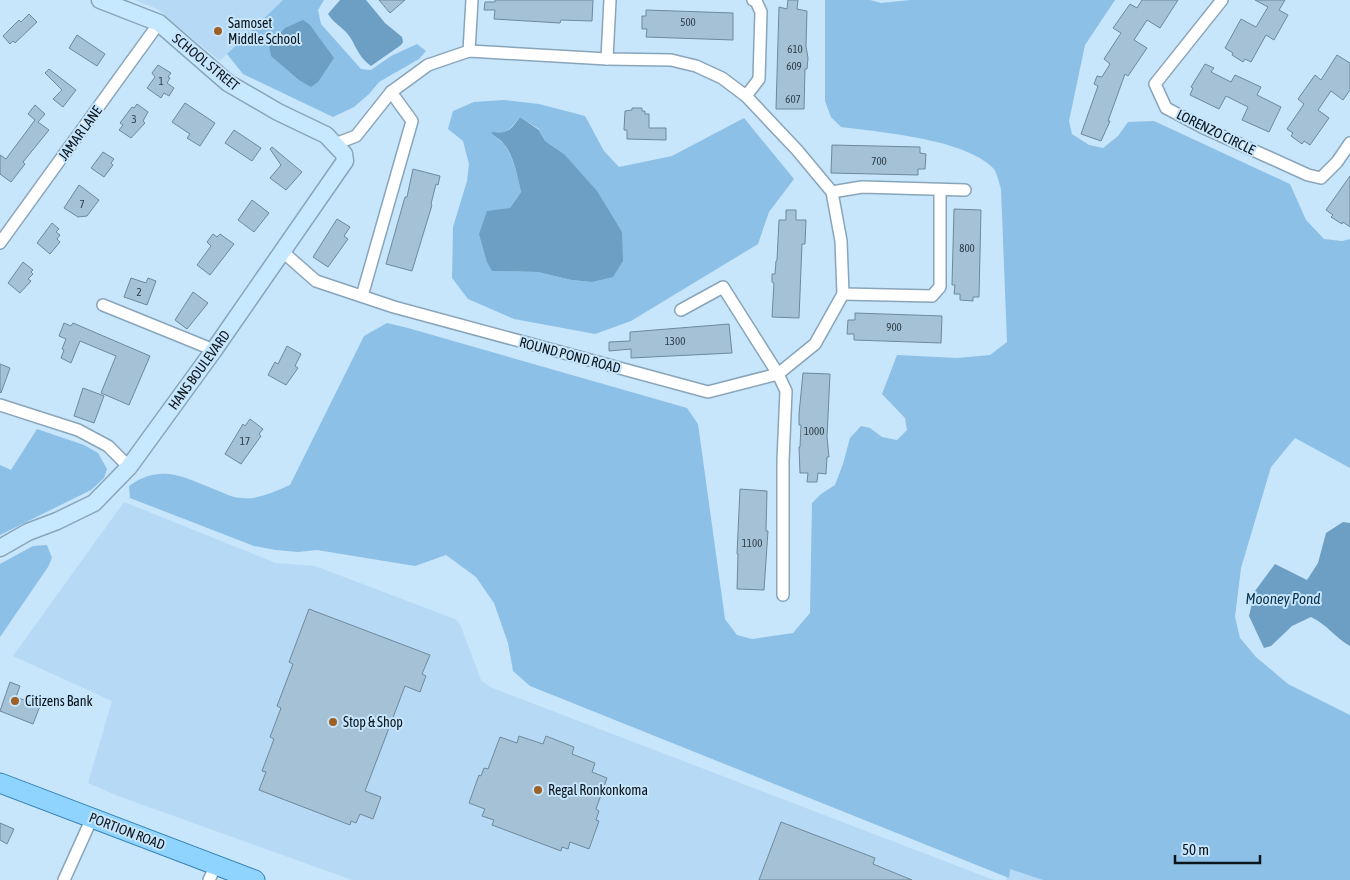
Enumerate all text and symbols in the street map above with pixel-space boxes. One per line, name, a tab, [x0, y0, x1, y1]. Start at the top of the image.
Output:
place label: Samoset Middle School	[228, 15, 301, 47]
house number: 500	[680, 16, 696, 28]
marker: Samoset Middle School	[212, 25, 224, 37]
street label: SCHOOL STREET	[169, 30, 243, 94]
house number: 610	[787, 43, 803, 55]
house number: 609	[786, 60, 802, 72]
house number: 1	[158, 75, 164, 87]
house number: 607	[785, 93, 801, 105]
street label: JAMAR LANE	[55, 103, 105, 163]
street label: LORENZO CIRCLE	[1174, 106, 1258, 158]
house number: 3	[131, 113, 137, 125]
house number: 700	[871, 155, 887, 167]
house number: 7	[79, 198, 85, 210]
house number: 800	[959, 242, 975, 254]
house number: 2	[136, 286, 142, 298]
house number: 900	[886, 321, 902, 333]
street label: HANS BOULEVARD	[165, 327, 233, 413]
street label: ROUND POND ROAD	[518, 334, 623, 376]
house number: 1300	[665, 335, 685, 347]
house number: 1000	[804, 425, 824, 437]
house number: 17	[240, 435, 250, 447]
house number: 1100	[742, 537, 762, 549]
water label: Mooney Pond	[1246, 590, 1320, 607]
place label: Citizens Bank	[25, 693, 93, 709]
marker: Citizens Bank	[9, 695, 21, 707]
place label: Stop & Shop	[343, 714, 403, 730]
marker: Stop & Shop	[327, 716, 339, 728]
place label: Regal Ronkonkoma	[548, 782, 648, 798]
marker: Regal Ronkonkoma	[532, 784, 544, 796]
street label: PORTION ROAD	[87, 809, 167, 853]
scale bar	[1175, 832, 1260, 864]
text: 50 m	[1182, 841, 1209, 858]

